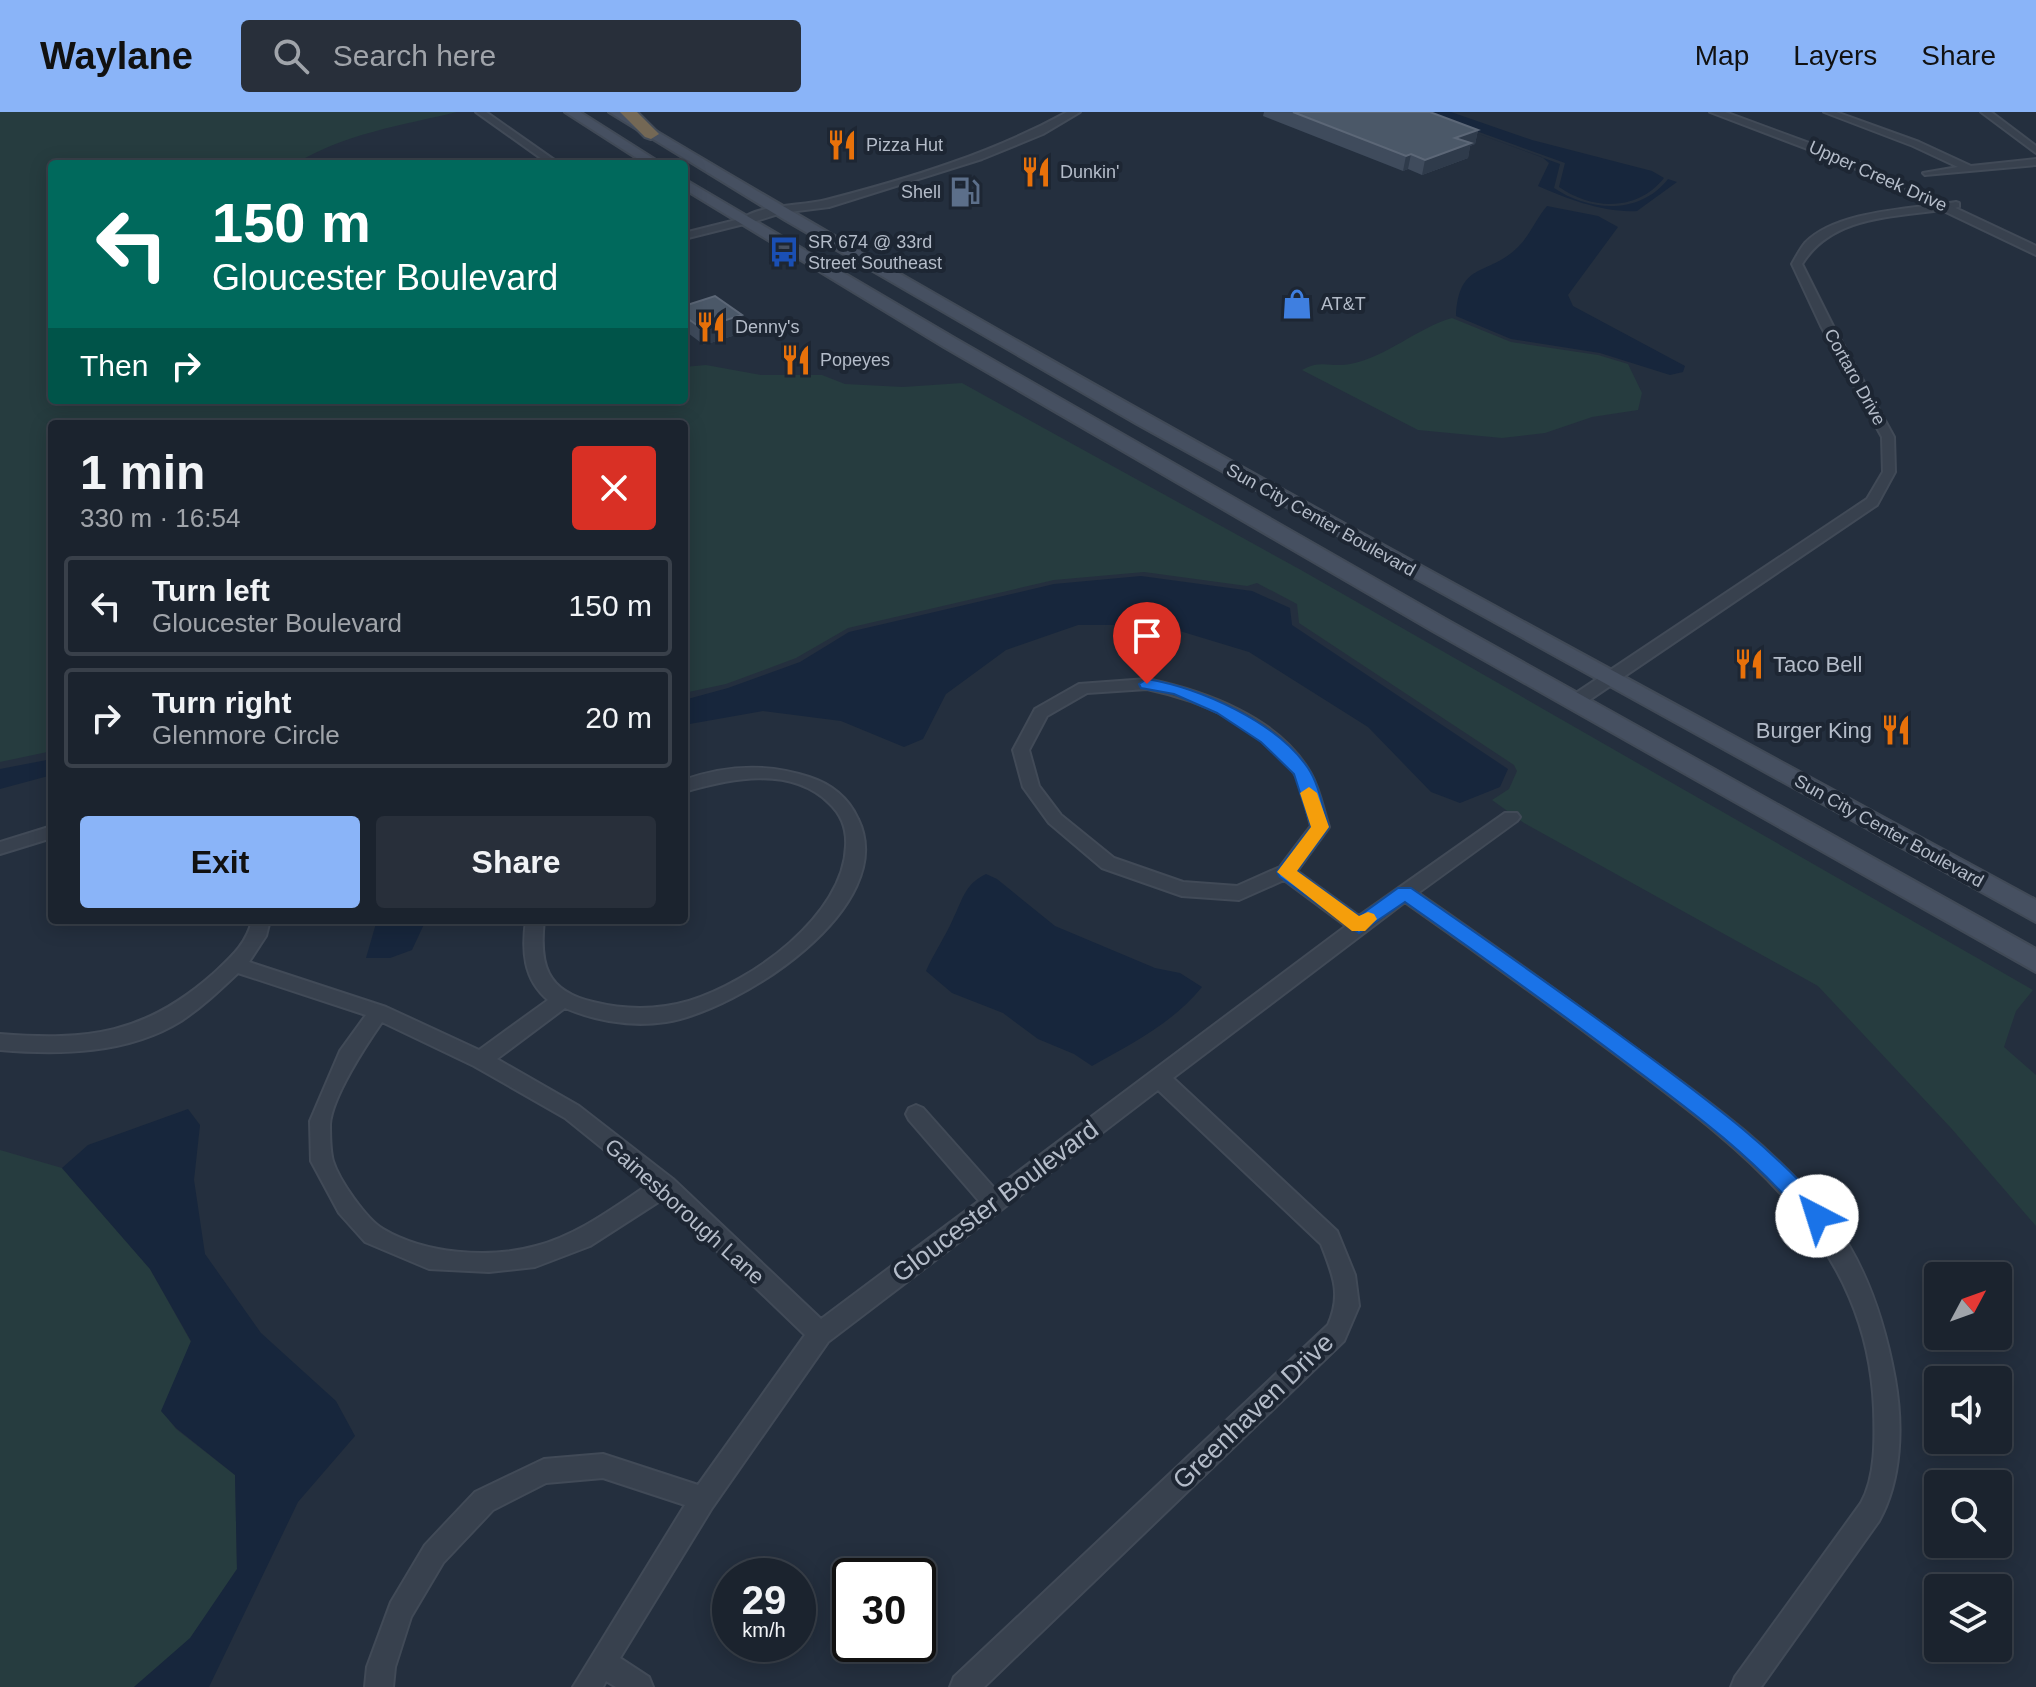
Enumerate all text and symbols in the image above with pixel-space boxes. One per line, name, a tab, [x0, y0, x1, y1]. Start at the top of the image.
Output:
search box	[241, 20, 801, 92]
icon: search	[269, 34, 313, 78]
text: Waylane	[40, 35, 193, 77]
text: Search here	[333, 39, 496, 72]
text: Map	[1695, 40, 1749, 71]
text: Layers	[1793, 40, 1877, 71]
text: Share	[1921, 40, 1996, 71]
restaurant icon: Pizza Hut	[825, 128, 859, 162]
place label: Pizza Hut	[866, 135, 943, 155]
street label: Upper Creek Drive	[1806, 137, 1950, 215]
restaurant icon: Dunkin'	[1019, 155, 1053, 189]
place label: Dunkin'	[1060, 162, 1119, 182]
fuel station icon: Shell	[948, 175, 982, 209]
place label: Shell	[901, 182, 941, 202]
text: 150 m	[212, 191, 371, 254]
icon: left	[80, 192, 184, 296]
place label: SR 674 @ 33rd Street Southeast	[808, 232, 942, 273]
bus stop icon: SR 674 @ 33rd Street Southeast	[767, 235, 801, 269]
text: Gloucester Boulevard	[212, 257, 558, 298]
shop icon: AT&T	[1280, 287, 1314, 321]
place label: AT&T	[1321, 294, 1366, 314]
restaurant icon: Denny's	[694, 310, 728, 344]
place label: Denny's	[735, 317, 799, 337]
street label: Cortaro Drive	[1820, 325, 1890, 429]
restaurant icon: Popeyes	[779, 343, 813, 377]
icon: right	[164, 344, 208, 388]
text: Then	[80, 349, 148, 382]
place label: Popeyes	[820, 350, 890, 370]
text: 1 min	[80, 446, 205, 499]
button: close	[572, 446, 656, 530]
street label: Sun City Center Boulevard	[1223, 460, 1419, 580]
text: 330 m · 16:54	[80, 503, 240, 533]
text: Turn left	[152, 574, 270, 607]
icon: left	[84, 584, 128, 628]
text: 150 m	[569, 589, 652, 622]
pin	[1113, 602, 1181, 684]
text: Gloucester Boulevard	[152, 608, 402, 638]
icon: arrive	[1125, 614, 1169, 658]
restaurant icon: Taco Bell	[1732, 647, 1766, 681]
place label: Taco Bell	[1773, 652, 1862, 677]
text: Turn right	[152, 686, 291, 719]
icon: right	[84, 696, 128, 740]
text: 20 m	[585, 701, 652, 734]
restaurant icon: Burger King	[1879, 713, 1913, 747]
place label: Burger King	[1756, 718, 1872, 743]
text: Glenmore Circle	[152, 720, 340, 750]
street label: Sun City Center Boulevard	[1791, 771, 1987, 891]
button: Exit	[80, 816, 360, 908]
button: Share	[376, 816, 656, 908]
street label: Gloucester Boulevard	[886, 1114, 1104, 1288]
street label: Gainesborough Lane	[600, 1133, 769, 1289]
position arrow	[1775, 1174, 1859, 1258]
north arrow	[1924, 1262, 2012, 1350]
map controls	[1924, 1262, 2012, 1662]
street label: Greenhaven Drive	[1167, 1327, 1339, 1495]
button: sound	[1924, 1366, 2012, 1454]
button: search	[1924, 1470, 2012, 1558]
speed limit sign: 30	[832, 1558, 936, 1662]
button: layers	[1924, 1574, 2012, 1662]
text: 29	[742, 1578, 786, 1622]
text: km/h	[742, 1619, 786, 1641]

